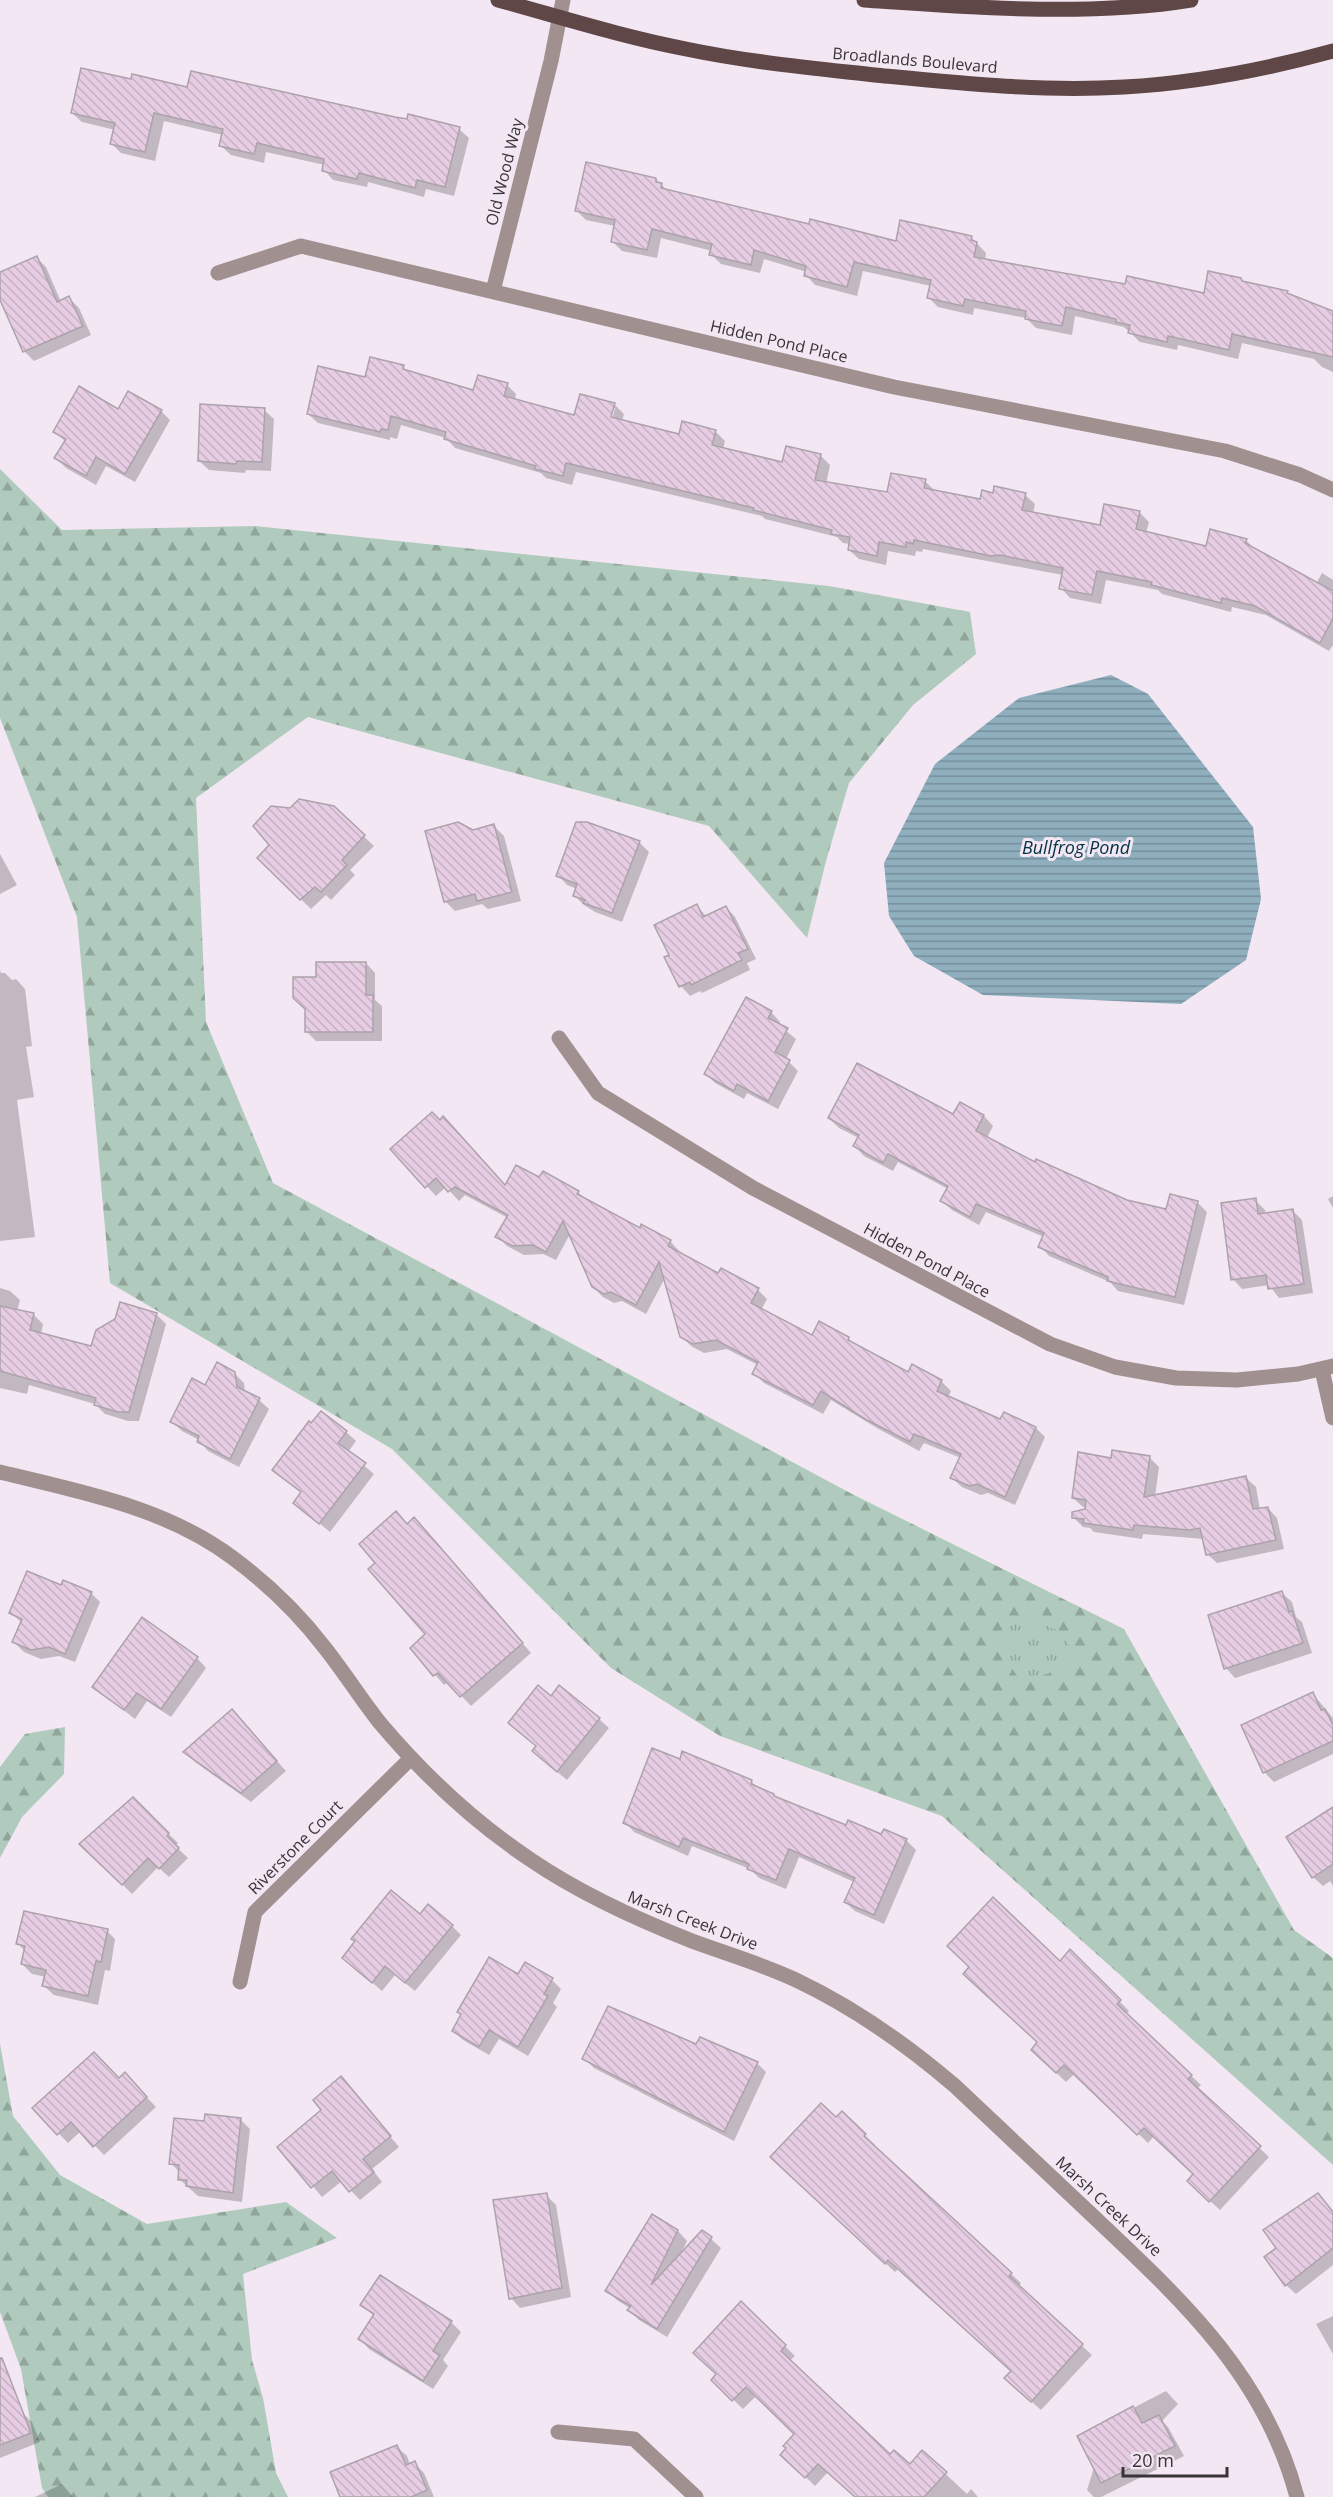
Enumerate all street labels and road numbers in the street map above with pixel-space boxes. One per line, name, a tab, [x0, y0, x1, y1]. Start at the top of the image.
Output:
street label: Broadlands Boulevard	[832, 42, 998, 78]
street label: Old Wood Way	[480, 115, 528, 228]
street label: Hidden Pond Place	[708, 314, 850, 368]
street label: Hidden Pond Place	[860, 1217, 994, 1303]
street label: Riverstone Court	[243, 1795, 347, 1899]
street label: Marsh Creek Drive	[625, 1885, 761, 1955]
street label: Marsh Creek Drive	[1051, 2151, 1167, 2261]

